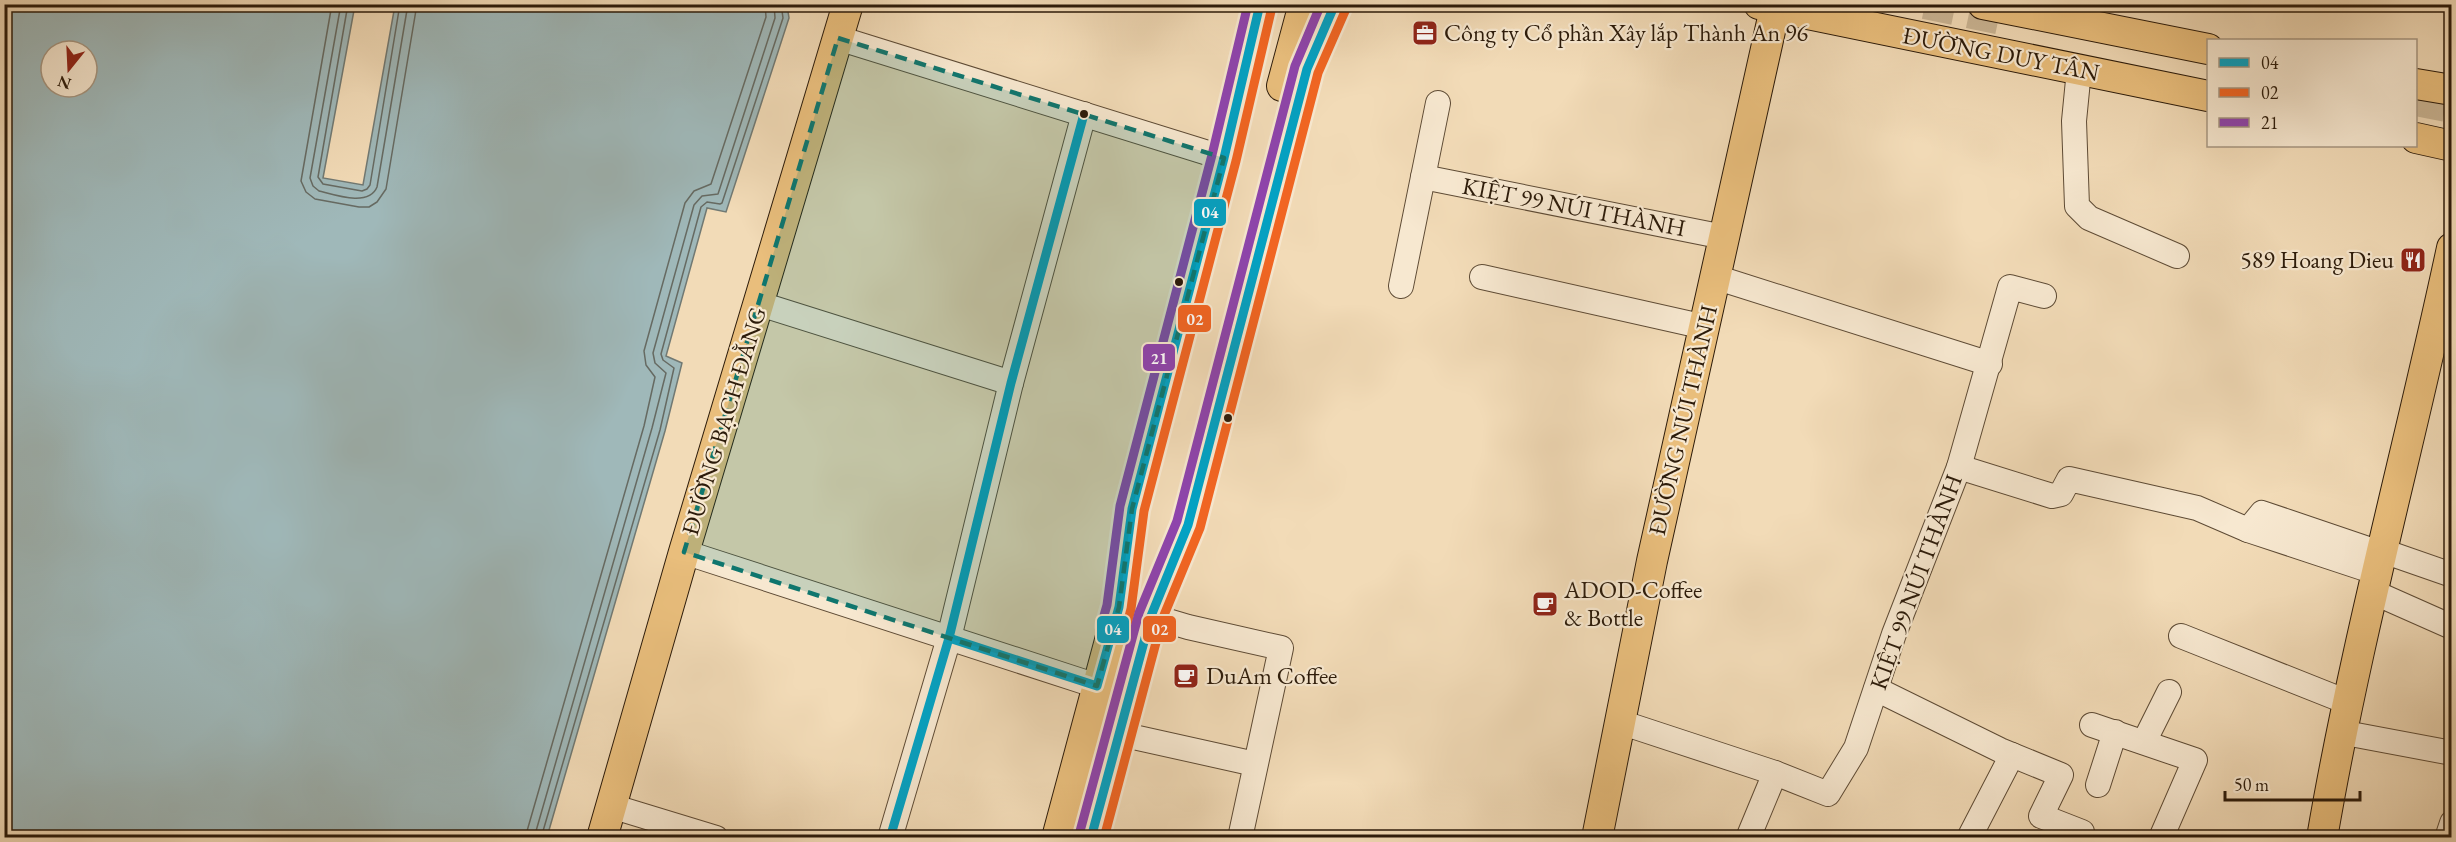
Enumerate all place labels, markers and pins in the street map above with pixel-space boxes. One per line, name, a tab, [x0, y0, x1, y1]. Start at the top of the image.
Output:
place label: Công ty Cổ phần Xây lắp Thành An 96	[1444, 17, 1808, 48]
office icon: Công ty Cổ phần Xây lắp Thành An 96	[1410, 18, 1440, 48]
unlabelled marker	[1078, 108, 1090, 120]
place label: 589 Hoang Dieu	[2240, 244, 2394, 275]
restaurant icon: 589 Hoang Dieu	[2398, 245, 2428, 275]
unlabelled marker	[1173, 276, 1185, 288]
unlabelled marker	[1222, 412, 1234, 424]
place label: ADOD-Coffee & Bottle	[1563, 574, 1702, 633]
cafe icon: ADOD-Coffee & Bottle	[1530, 589, 1560, 619]
place label: DuAm Coffee	[1206, 660, 1337, 691]
cafe icon: DuAm Coffee	[1171, 661, 1201, 691]

